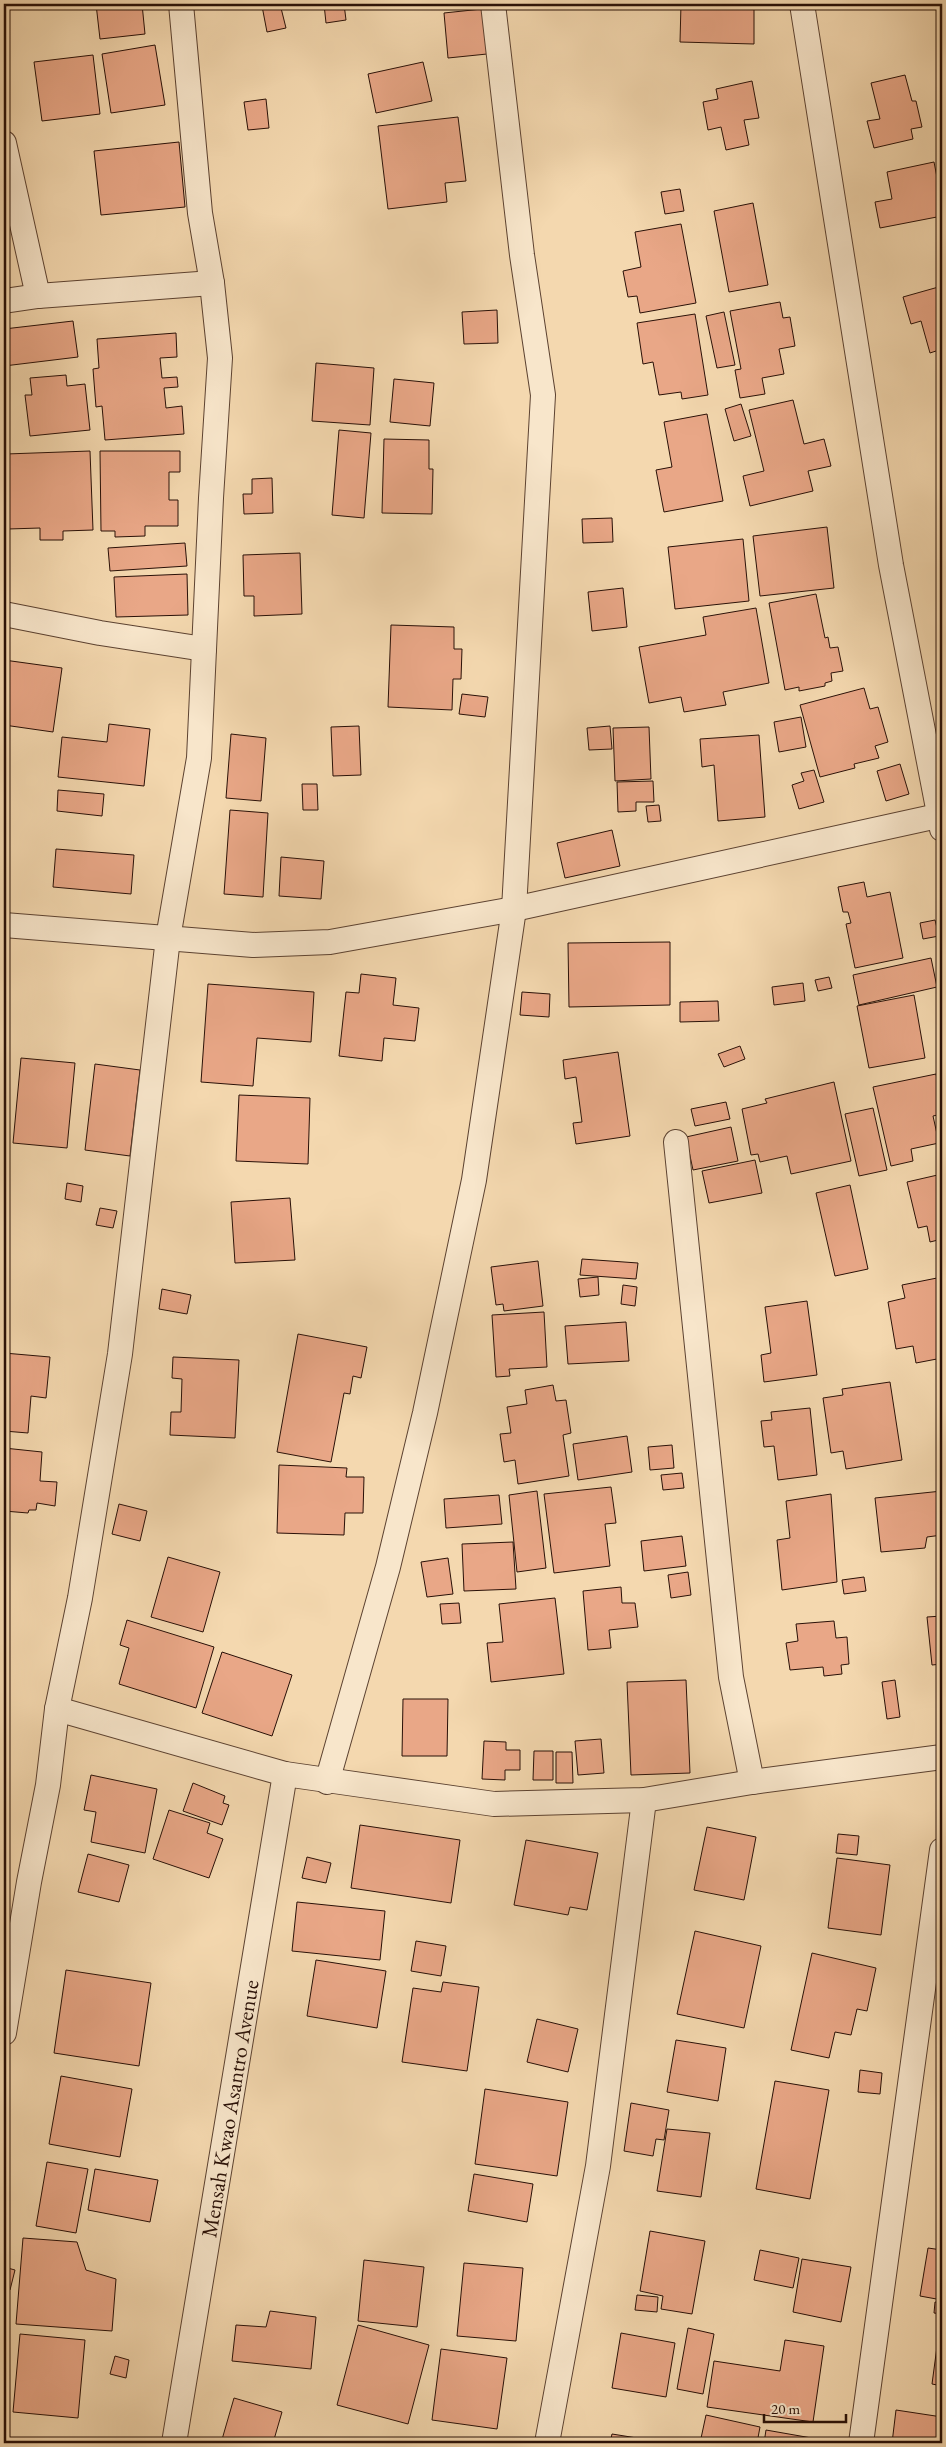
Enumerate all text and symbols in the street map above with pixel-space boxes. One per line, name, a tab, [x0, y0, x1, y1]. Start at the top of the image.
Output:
street label: Mensah Kwao Asantro Avenue	[194, 1977, 265, 2239]
scale bar	[764, 2392, 846, 2424]
text: 20 m	[771, 2399, 800, 2418]

